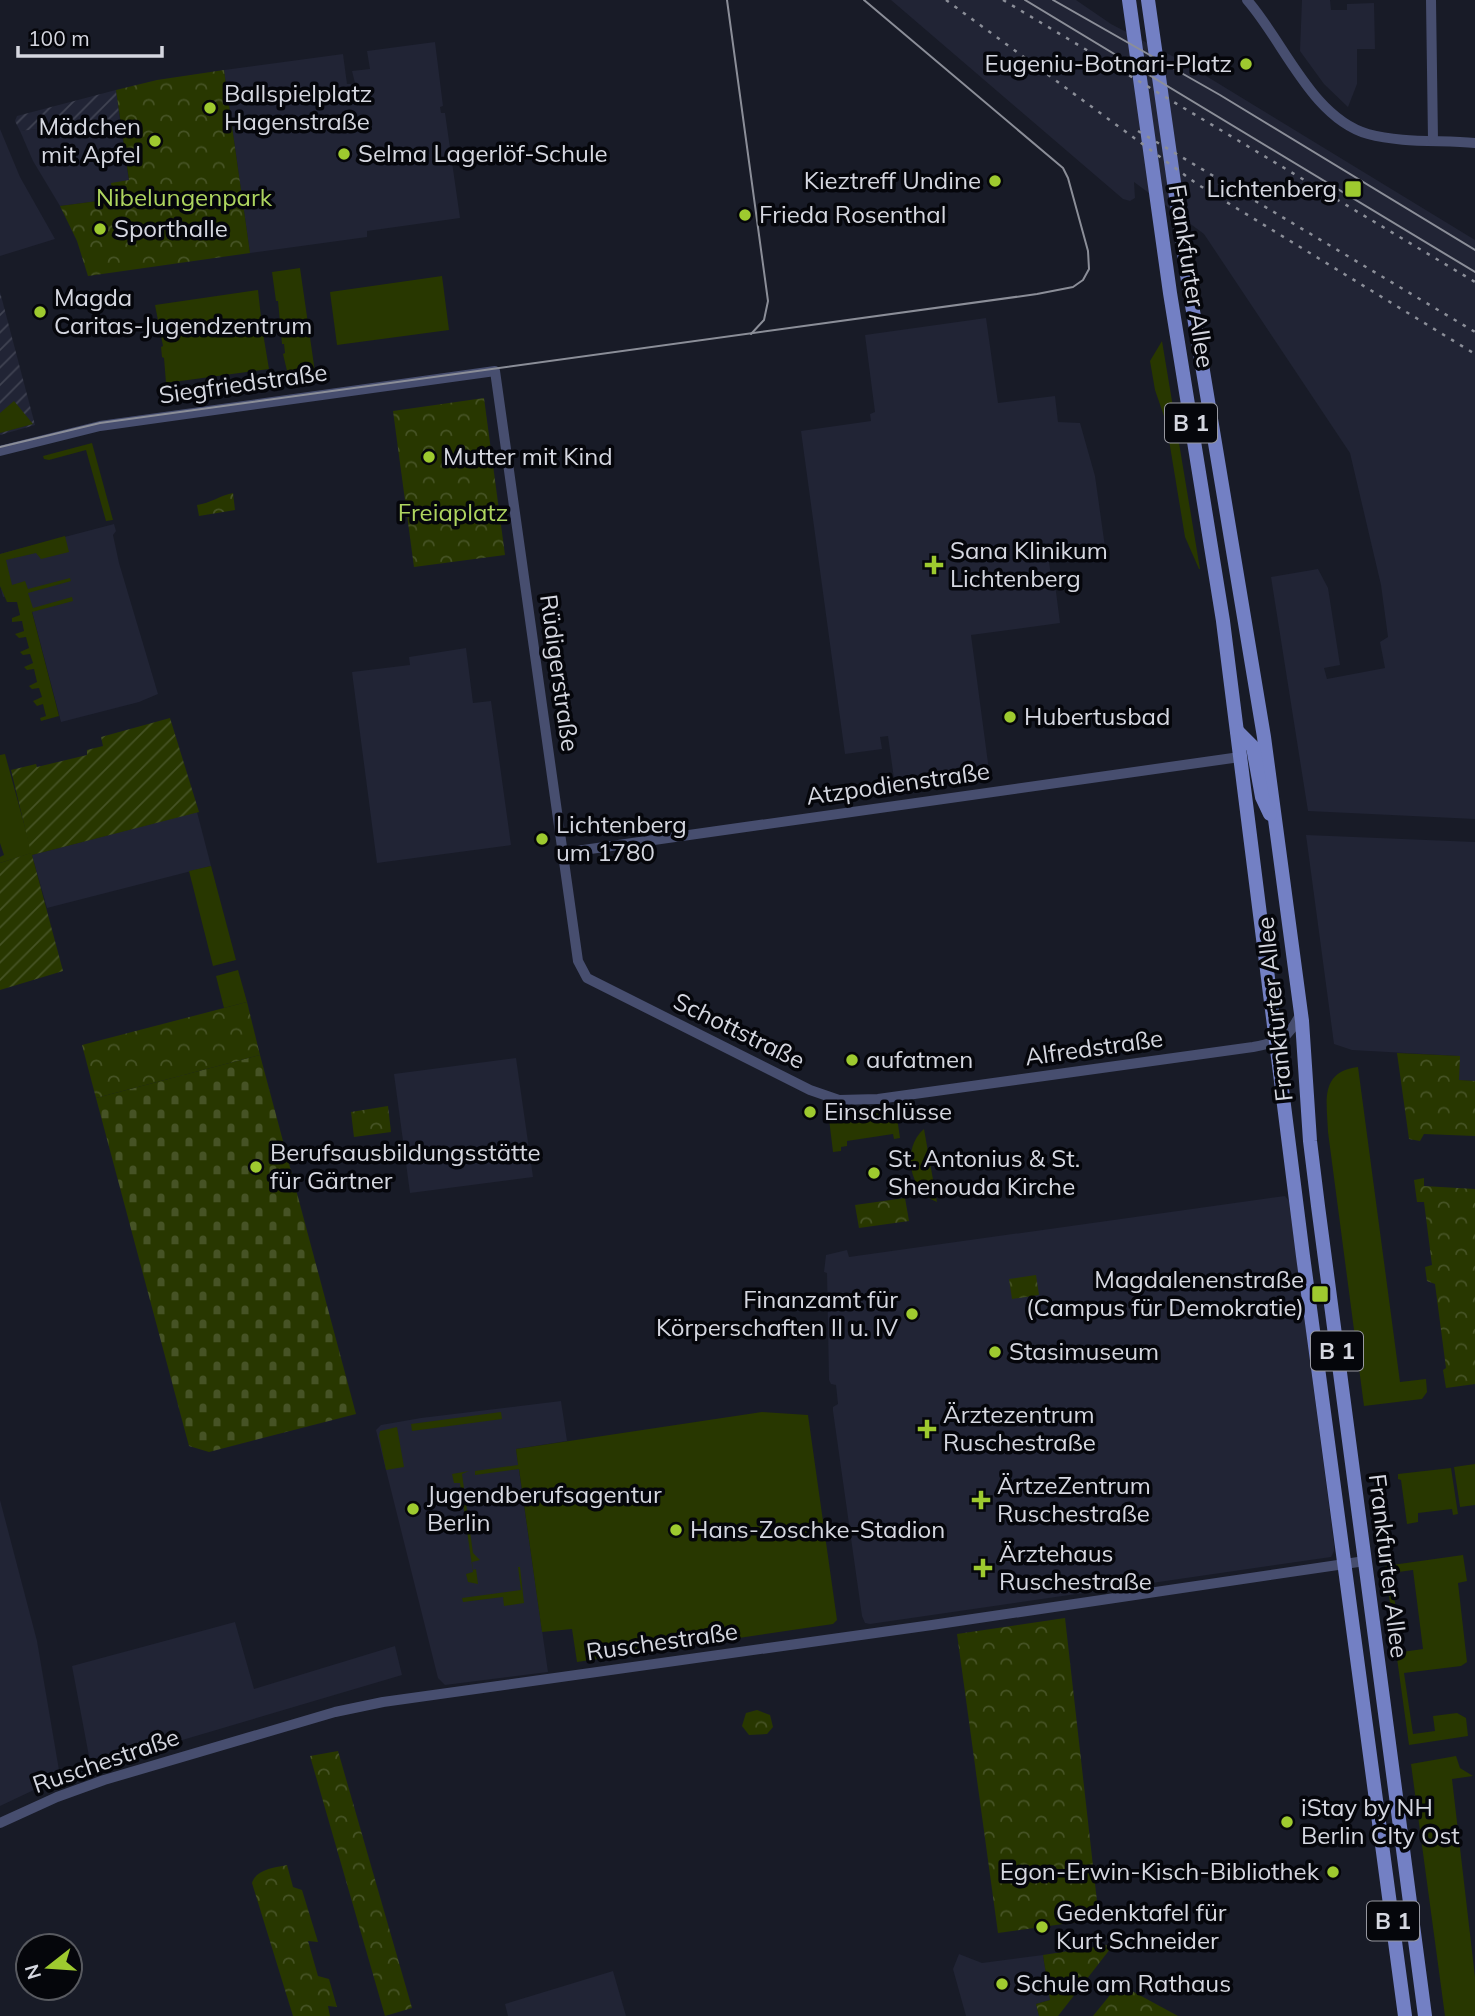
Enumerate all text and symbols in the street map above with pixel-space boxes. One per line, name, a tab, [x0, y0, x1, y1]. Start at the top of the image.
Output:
scale bar	[18, 14, 161, 58]
text: 100 m	[28, 25, 90, 51]
place label: Eugeniu-Botnari-Platz	[985, 48, 1232, 78]
marker: Eugeniu-Botnari-Platz	[1238, 56, 1254, 72]
place label: Ballspielplatz Hagenstraße	[224, 78, 372, 136]
marker: Ballspielplatz Hagenstraße	[202, 100, 218, 116]
place label: Mädchen mit Apfel	[39, 111, 141, 169]
marker: Mädchen mit Apfel	[147, 133, 163, 149]
place label: Selma Lagerlöf-Schule	[358, 138, 608, 168]
marker: Selma Lagerlöf-Schule	[336, 146, 352, 162]
place label: Kieztreff Undine	[804, 165, 981, 195]
marker: Kieztreff Undine	[987, 173, 1003, 189]
place label: Lichtenberg	[1206, 173, 1337, 203]
marker: Lichtenberg	[1343, 179, 1363, 199]
park label: Nibelungenpark	[96, 182, 273, 212]
street label: Frankfurter Allee	[1163, 182, 1221, 370]
place label: Frieda Rosenthal	[759, 199, 946, 229]
marker: Frieda Rosenthal	[737, 207, 753, 223]
place label: Sporthalle	[114, 213, 228, 243]
marker: Sporthalle	[92, 221, 108, 237]
place label: Magda Caritas-Jugendzentrum	[54, 282, 312, 340]
marker: Magda Caritas-Jugendzentrum	[32, 304, 48, 320]
street label: Siegfriedstraße	[157, 356, 329, 410]
road number: B 1	[1165, 404, 1217, 442]
place label: Mutter mit Kind	[443, 441, 613, 471]
marker: Mutter mit Kind	[421, 449, 437, 465]
park label: Freiaplatz	[398, 497, 508, 527]
place label: Sana Klinikum Lichtenberg	[950, 535, 1108, 593]
marker: Sana Klinikum Lichtenberg	[924, 555, 944, 575]
street label: Rüdigerstraße	[534, 592, 586, 753]
place label: Hubertusbad	[1024, 701, 1170, 731]
marker: Hubertusbad	[1002, 709, 1018, 725]
street label: Atzpodienstraße	[804, 755, 992, 811]
place label: Lichtenberg um 1780	[556, 809, 687, 867]
marker: Lichtenberg um 1780	[534, 831, 550, 847]
street label: Frankfurter Allee	[1249, 915, 1299, 1103]
street label: Schottstraße	[669, 985, 810, 1075]
street label: Alfredstraße	[1023, 1022, 1165, 1072]
place label: aufatmen	[866, 1044, 973, 1074]
marker: aufatmen	[844, 1052, 860, 1068]
place label: Einschlüsse	[824, 1096, 952, 1126]
marker: Einschlüsse	[802, 1104, 818, 1120]
place label: Berufsausbildungsstätte für Gärtner	[270, 1137, 541, 1195]
place label: St. Antonius & St. Shenouda Kirche	[888, 1143, 1080, 1201]
marker: Berufsausbildungsstätte für Gärtner	[248, 1159, 264, 1175]
marker: St. Antonius & St. Shenouda Kirche	[866, 1165, 882, 1181]
place label: Magdalenenstraße (Campus für Demokratie)	[1026, 1264, 1304, 1322]
place label: Finanzamt für Körperschaften II u. IV	[656, 1284, 898, 1342]
marker: Magdalenenstraße (Campus für Demokratie)	[1310, 1284, 1330, 1304]
marker: Finanzamt für Körperschaften II u. IV	[904, 1306, 920, 1322]
road number: B 1	[1311, 1332, 1363, 1370]
place label: Stasimuseum	[1009, 1336, 1159, 1366]
marker: Stasimuseum	[987, 1344, 1003, 1360]
place label: Ärztezentrum Ruschestraße	[943, 1399, 1096, 1457]
marker: Ärztezentrum Ruschestraße	[917, 1419, 937, 1439]
place label: ÄrtzeZentrum Ruschestraße	[997, 1470, 1151, 1528]
street label: Frankfurter Allee	[1363, 1472, 1415, 1660]
place label: Jugendberufsagentur Berlin	[427, 1479, 662, 1537]
marker: ÄrtzeZentrum Ruschestraße	[971, 1490, 991, 1510]
marker: Jugendberufsagentur Berlin	[405, 1501, 421, 1517]
place label: Hans-Zoschke-Stadion	[690, 1514, 945, 1544]
marker: Hans-Zoschke-Stadion	[668, 1522, 684, 1538]
place label: Ärztehaus Ruschestraße	[999, 1538, 1152, 1596]
marker: Ärztehaus Ruschestraße	[973, 1558, 993, 1578]
street label: Ruschestraße	[584, 1616, 740, 1666]
street label: Ruschestraße	[29, 1721, 183, 1799]
place label: iStay by NH Berlin CIty Ost	[1301, 1792, 1460, 1850]
marker: iStay by NH Berlin CIty Ost	[1279, 1814, 1295, 1830]
place label: Egon-Erwin-Kisch-Bibliothek	[1000, 1856, 1320, 1886]
marker: Egon-Erwin-Kisch-Bibliothek	[1325, 1864, 1341, 1880]
place label: Gedenktafel für Kurt Schneider	[1056, 1897, 1227, 1955]
road number: B 1	[1367, 1902, 1419, 1940]
marker: Gedenktafel für Kurt Schneider	[1034, 1919, 1050, 1935]
north arrow	[14, 1932, 84, 2002]
text: N	[19, 1962, 46, 1982]
place label: Schule am Rathaus	[1016, 1968, 1231, 1998]
marker: Schule am Rathaus	[994, 1976, 1010, 1992]

